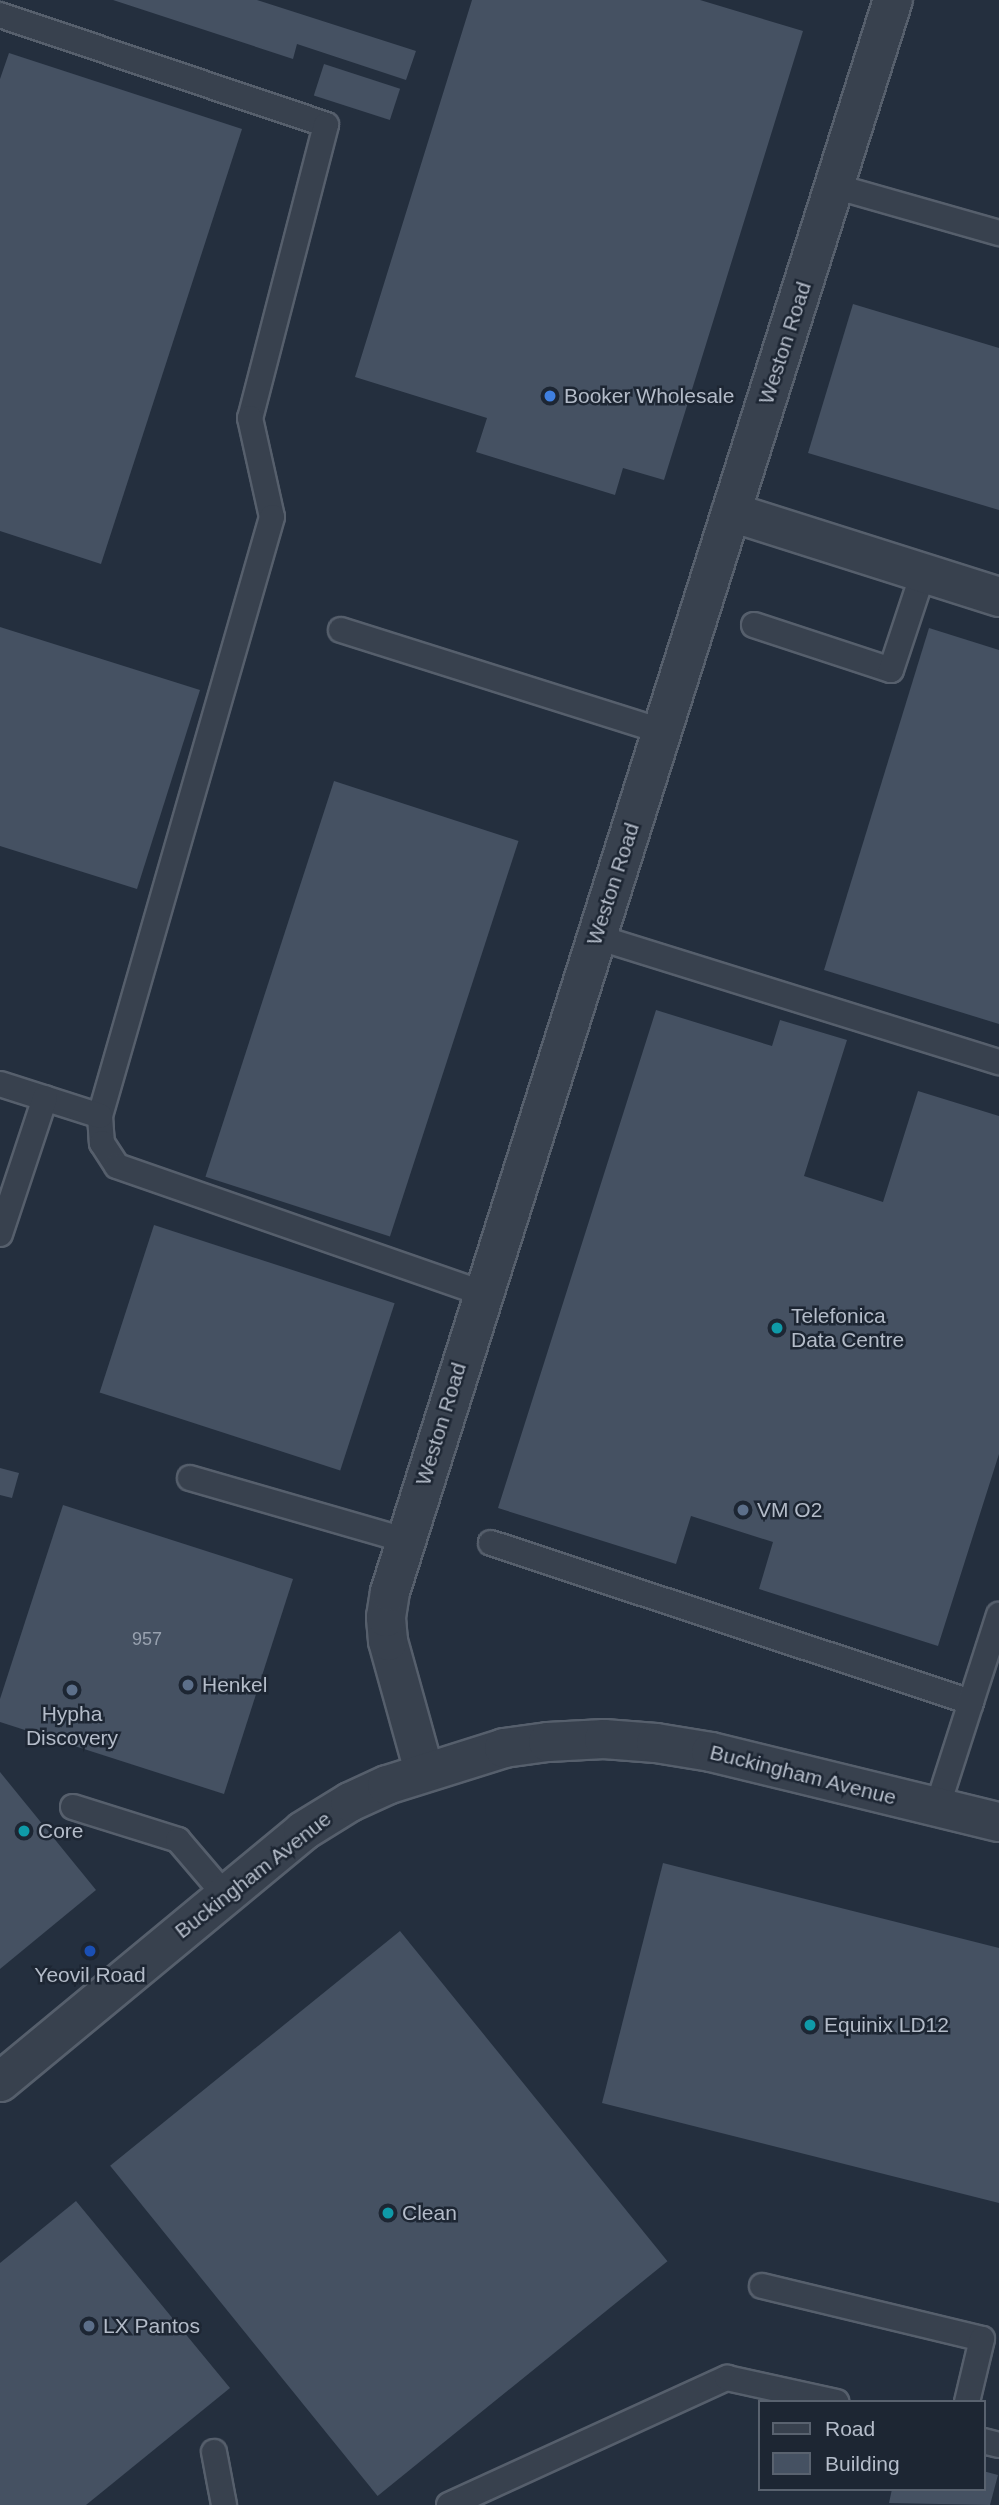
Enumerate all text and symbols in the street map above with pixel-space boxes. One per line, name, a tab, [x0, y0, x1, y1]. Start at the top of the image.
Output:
street label: Weston Road	[753, 279, 817, 407]
place label: Booker Wholesale	[564, 383, 734, 409]
marker: Booker Wholesale	[542, 388, 558, 404]
street label: Weston Road	[581, 820, 645, 948]
place label: Telefonica Data Centre	[791, 1303, 904, 1353]
marker: Telefonica Data Centre	[769, 1320, 785, 1336]
street label: Weston Road	[410, 1360, 472, 1488]
place label: VM O2	[757, 1497, 822, 1523]
marker: VM O2	[735, 1502, 751, 1518]
house number: 957	[132, 1628, 162, 1650]
place label: Henkel	[202, 1672, 267, 1698]
marker: Henkel	[180, 1677, 196, 1693]
marker: Hypha Discovery	[64, 1682, 80, 1698]
place label: Hypha Discovery	[26, 1701, 118, 1751]
street label: Buckingham Avenue	[707, 1740, 899, 1810]
street label: Buckingham Avenue	[169, 1806, 337, 1944]
place label: Core	[38, 1818, 84, 1844]
marker: Core	[16, 1823, 32, 1839]
marker: Yeovil Road	[82, 1943, 98, 1959]
place label: Yeovil Road	[34, 1962, 146, 1988]
place label: Equinix LD12	[824, 2012, 949, 2038]
marker: Equinix LD12	[802, 2017, 818, 2033]
place label: Clean	[402, 2200, 457, 2226]
marker: Clean	[380, 2205, 396, 2221]
place label: LX Pantos	[103, 2313, 200, 2339]
marker: LX Pantos	[81, 2318, 97, 2334]
legend	[758, 2400, 985, 2491]
text: Road	[825, 2417, 875, 2440]
text: Building	[825, 2452, 900, 2475]

